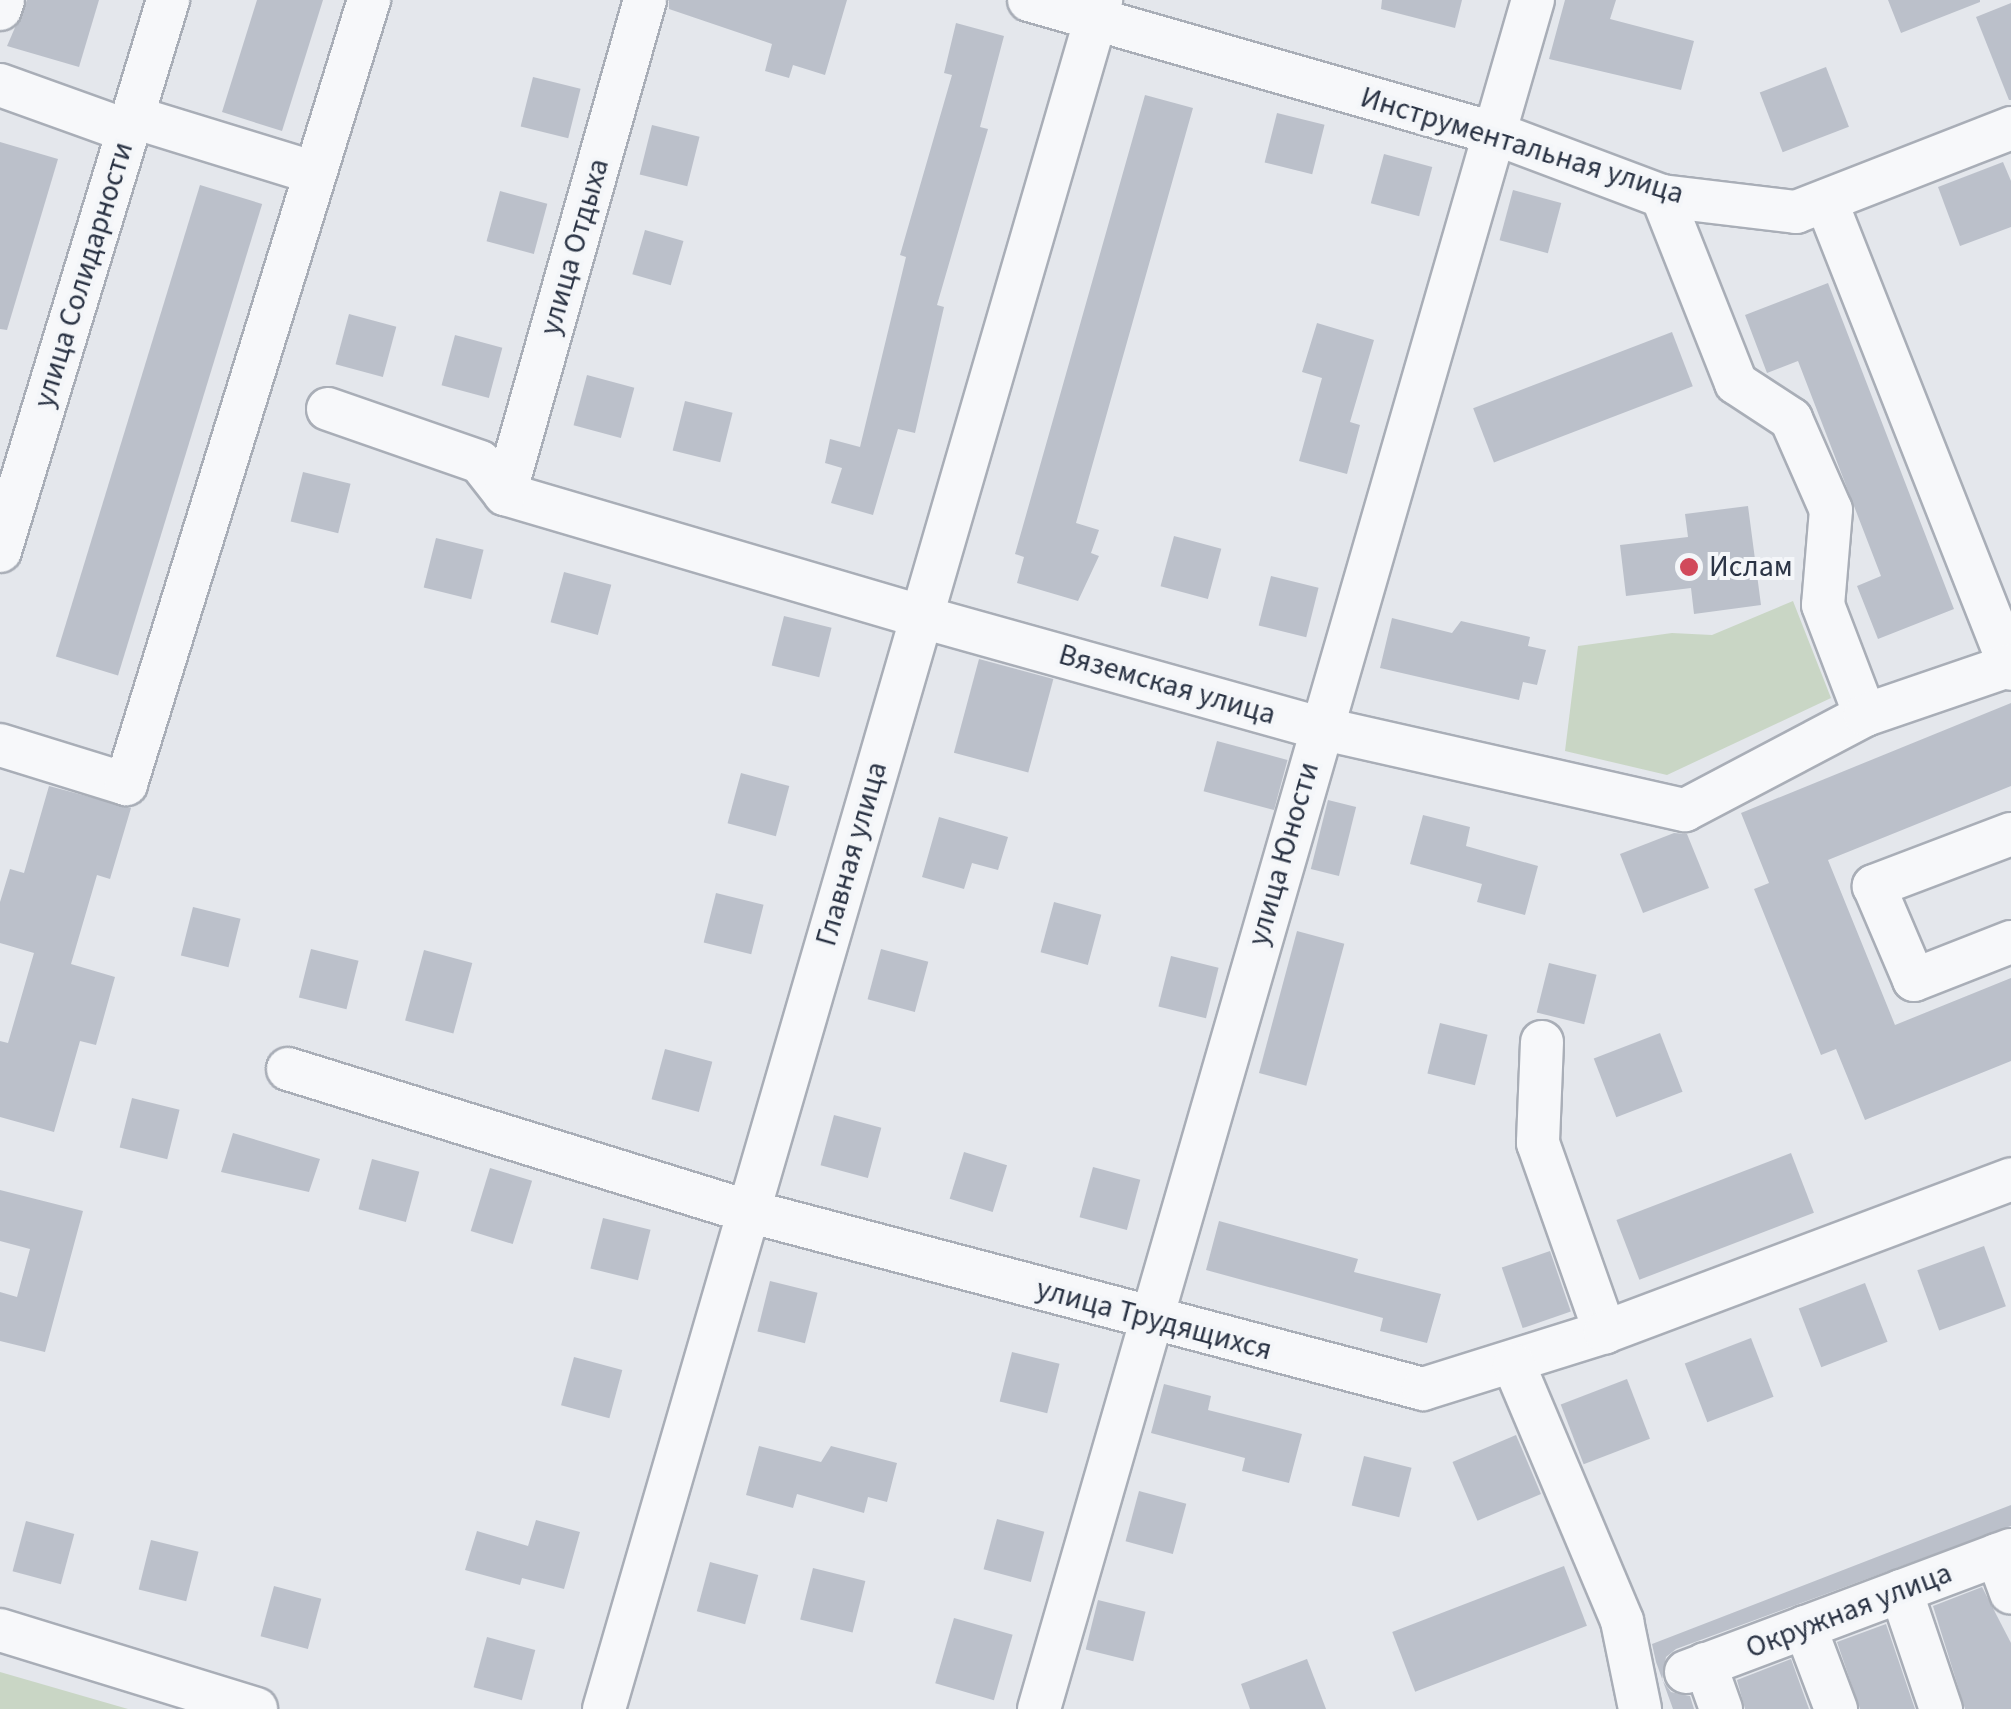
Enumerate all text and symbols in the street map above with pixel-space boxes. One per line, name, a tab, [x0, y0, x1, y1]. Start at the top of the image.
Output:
street label: Инструментальная улица	[1356, 80, 1688, 212]
street label: улица Солидарности	[26, 138, 142, 412]
street label: улица Отдыха	[533, 155, 617, 339]
place label: Ислам	[1709, 549, 1793, 585]
marker: Ислам	[1678, 556, 1700, 578]
street label: Вяземская улица	[1054, 637, 1280, 733]
street label: Главная улица	[809, 758, 895, 950]
street label: улица Юности	[1241, 758, 1327, 950]
street label: улица Трудящихся	[1032, 1271, 1276, 1369]
street label: Окружная улица	[1741, 1555, 1957, 1667]

